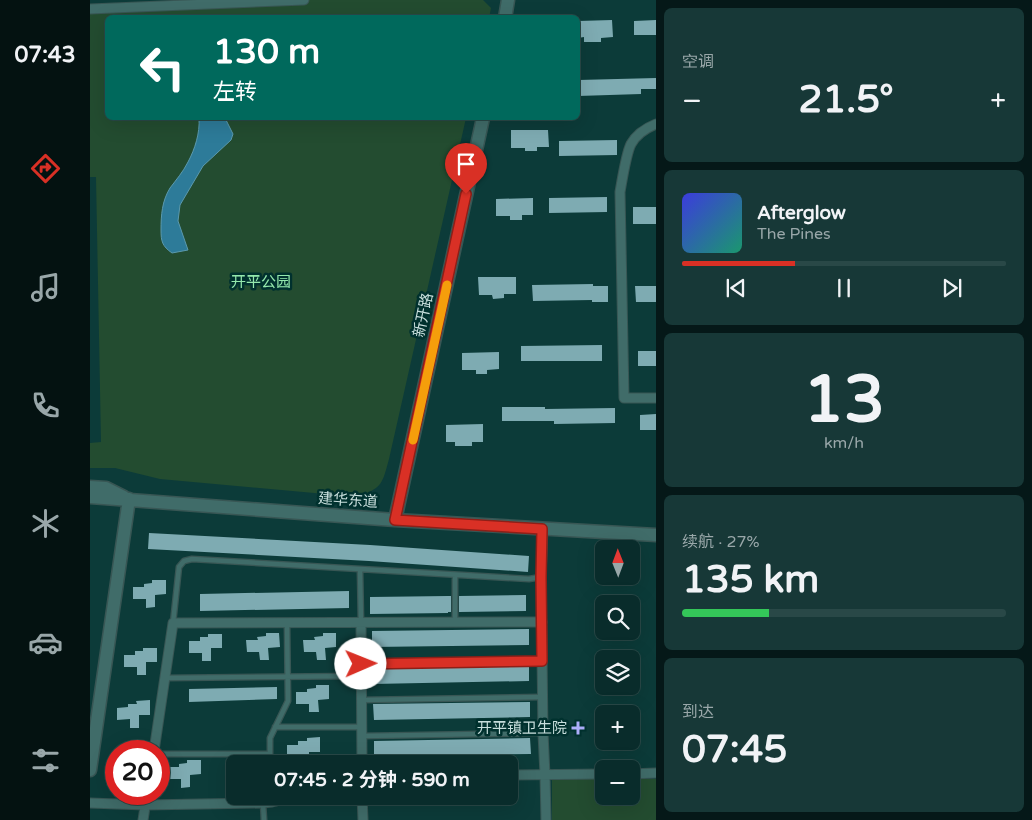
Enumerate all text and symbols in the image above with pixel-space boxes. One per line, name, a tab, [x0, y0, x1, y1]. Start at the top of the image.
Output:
text: 130 m	[213, 31, 320, 73]
icon: left	[130, 35, 195, 100]
text: 07:43	[15, 42, 75, 68]
text: 空调	[682, 52, 714, 72]
text: 21.5°	[799, 77, 894, 123]
text: 左转	[213, 79, 257, 105]
text: −	[682, 84, 702, 118]
text: +	[990, 84, 1006, 118]
pin	[445, 143, 487, 194]
icon: arrive	[452, 150, 480, 178]
icon: directions	[28, 151, 63, 186]
text: Afterglow	[757, 202, 846, 224]
text: The Pines	[757, 224, 831, 244]
icon: music	[28, 270, 63, 305]
park label: 开平公园	[231, 273, 291, 291]
icon: previous	[722, 274, 750, 302]
icon: pause	[830, 274, 858, 302]
icon: next	[938, 274, 966, 302]
street label: 新开路	[410, 291, 436, 339]
text: 13	[803, 361, 885, 440]
icon: phone	[28, 388, 63, 423]
text: km/h	[824, 433, 864, 453]
street label: 建华东道	[317, 489, 379, 511]
icon: climate	[28, 506, 63, 541]
text: 续航 · 27%	[682, 532, 760, 552]
north arrow	[595, 540, 640, 585]
map controls	[595, 540, 640, 805]
text: 135 km	[682, 557, 819, 603]
button: search	[595, 595, 640, 640]
icon: car	[28, 625, 63, 660]
position arrow	[334, 637, 386, 689]
button: layers	[595, 650, 640, 695]
text: 到达	[682, 702, 714, 722]
button: +	[595, 705, 640, 750]
place label: 开平镇卫生院	[477, 719, 567, 737]
marker: 开平镇卫生院	[571, 721, 585, 735]
text: 07:45	[682, 727, 787, 773]
speed limit sign: 20	[105, 740, 170, 805]
icon: filters	[28, 743, 63, 778]
button: −	[595, 760, 640, 805]
text: 07:45 · 2 分钟 · 590 m	[274, 769, 470, 791]

